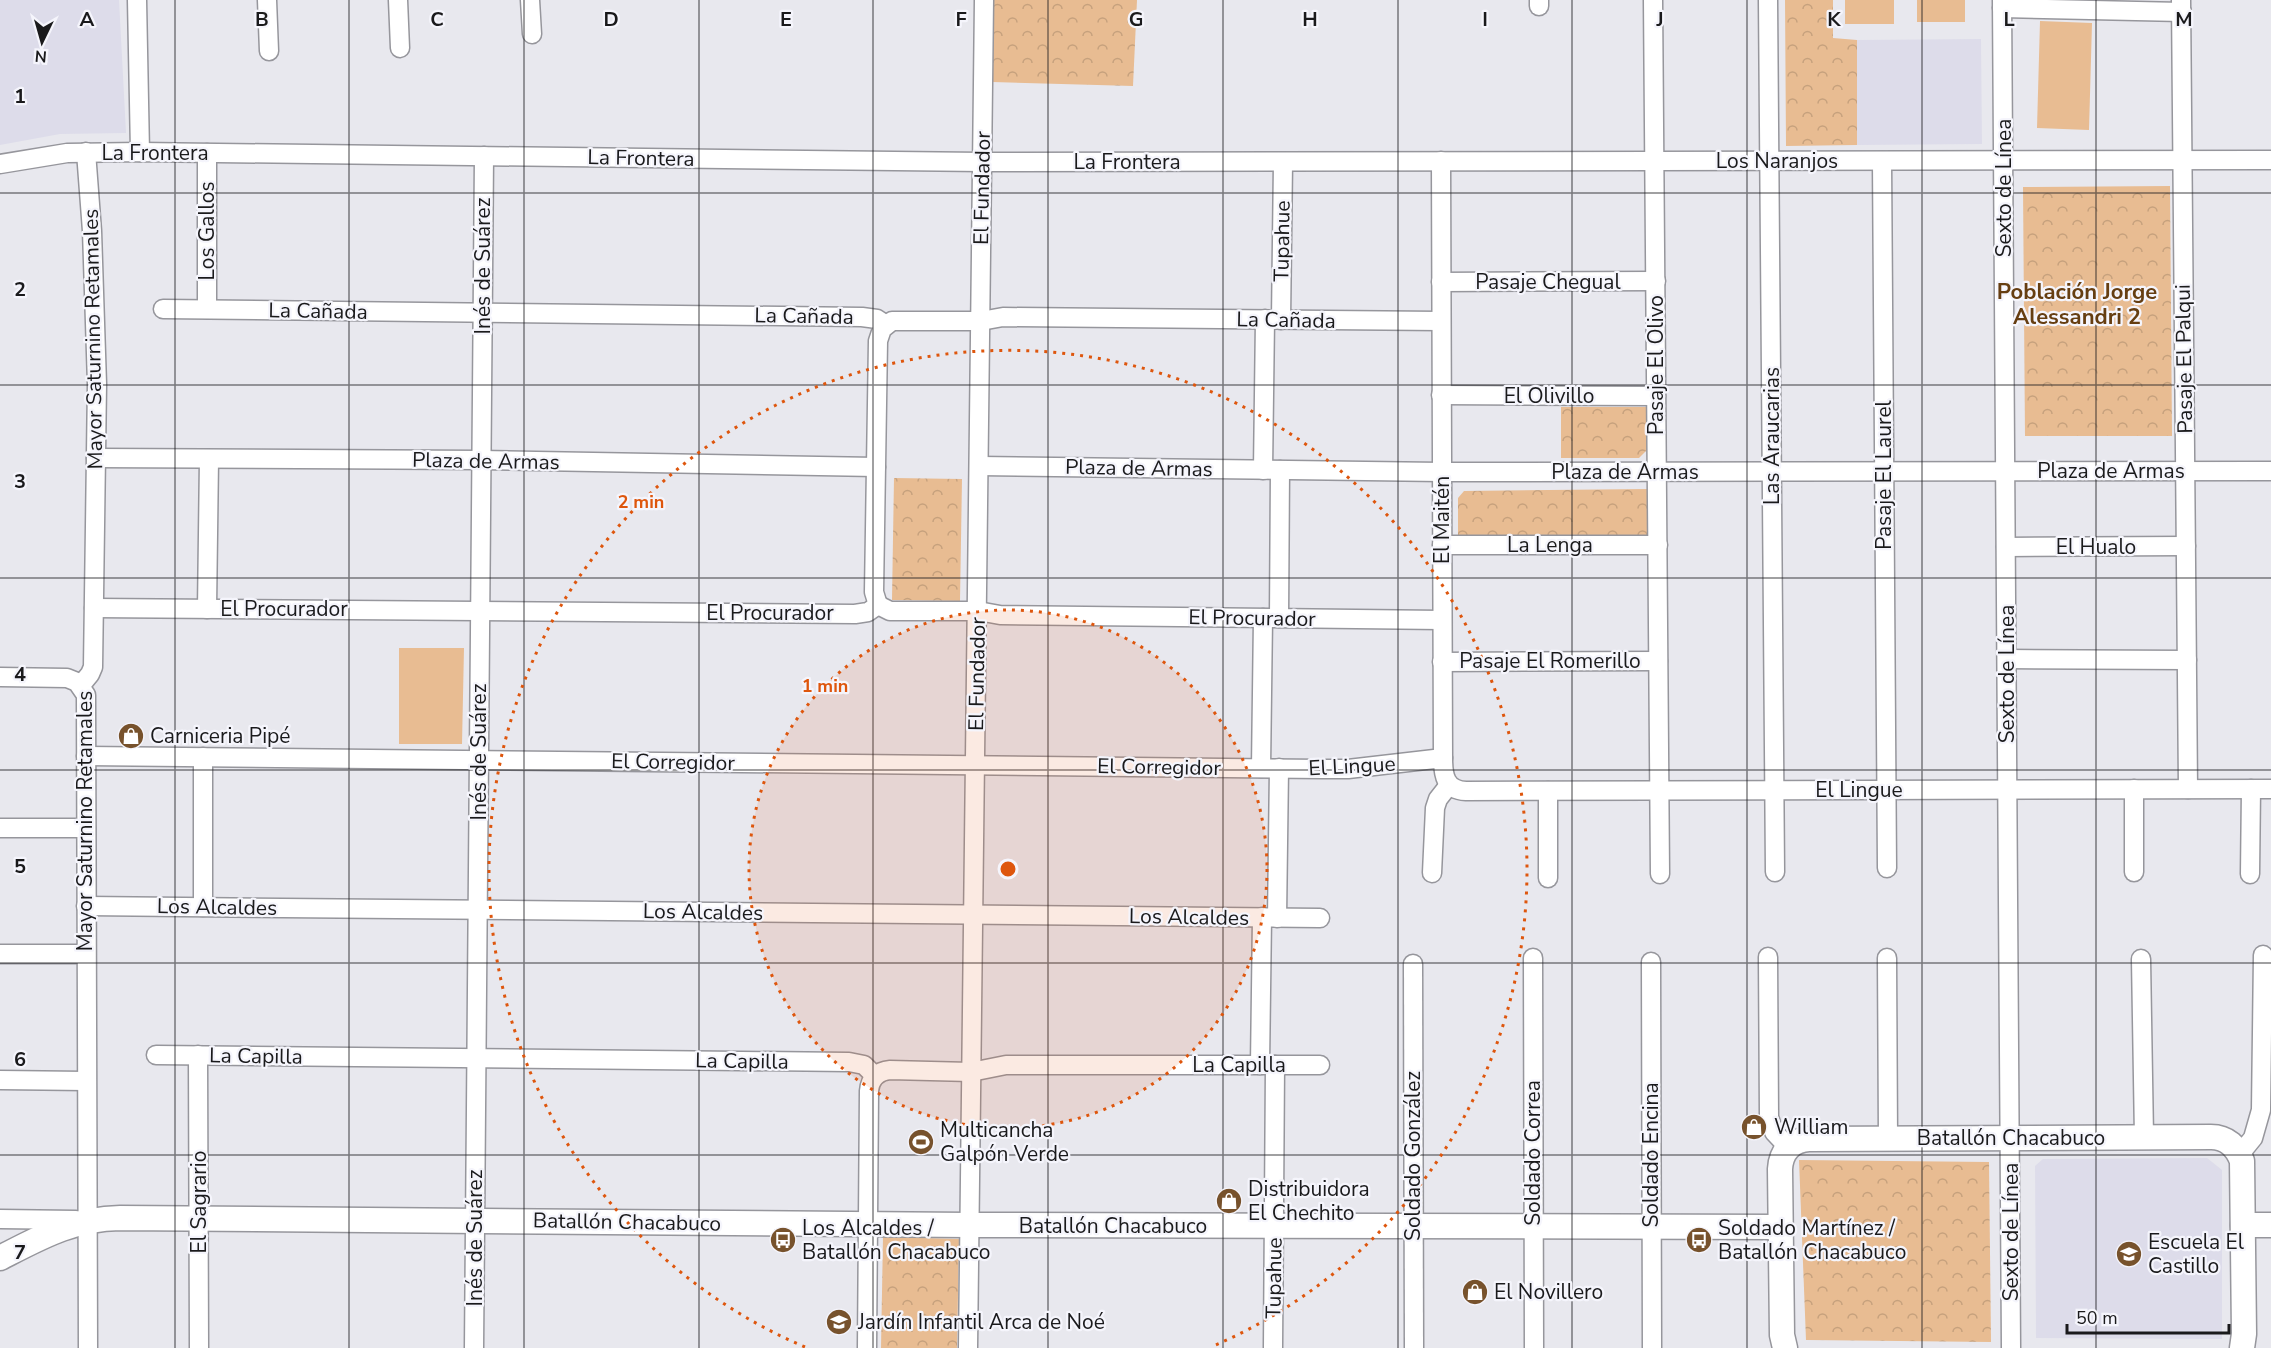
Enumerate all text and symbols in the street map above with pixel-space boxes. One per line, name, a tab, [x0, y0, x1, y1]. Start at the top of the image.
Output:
text: A	[80, 6, 95, 33]
text: B	[255, 6, 269, 33]
text: C	[430, 6, 444, 33]
text: D	[603, 6, 619, 33]
text: E	[780, 6, 792, 33]
text: F	[955, 6, 967, 33]
text: G	[1129, 6, 1143, 33]
text: H	[1302, 6, 1318, 33]
text: I	[1482, 6, 1488, 33]
text: J	[1655, 6, 1664, 33]
text: K	[1827, 6, 1841, 33]
text: L	[2003, 6, 2015, 33]
text: M	[2175, 6, 2193, 33]
north arrow	[12, 12, 72, 72]
text: N	[34, 44, 48, 67]
text: 1	[14, 83, 26, 110]
street label: Sexto de Línea	[1990, 119, 2018, 257]
street label: El Fundador	[967, 130, 997, 245]
street label: La Frontera	[101, 139, 209, 167]
street label: La Frontera	[587, 143, 695, 173]
street label: Los Naranjos	[1716, 147, 1838, 175]
street label: La Frontera	[1073, 148, 1181, 176]
street label: Los Gallos	[193, 182, 221, 280]
street label: Inés de Suárez	[469, 197, 497, 334]
street label: Tupahue	[1267, 200, 1297, 282]
street label: Mayor Saturnino Retamales	[77, 208, 109, 470]
street label: Pasaje Chegual	[1475, 268, 1621, 296]
text: 2	[14, 276, 26, 303]
district label: Población Jorge Alessandri 2	[1997, 277, 2157, 332]
street label: Pasaje El Palqui	[2169, 284, 2199, 434]
street label: Pasaje El Olivo	[1642, 295, 1670, 435]
street label: La Cañada	[268, 296, 368, 326]
street label: La Cañada	[754, 301, 854, 331]
street label: La Cañada	[1236, 305, 1336, 335]
street label: Las Araucarias	[1758, 367, 1786, 505]
street label: El Olivillo	[1504, 382, 1594, 410]
street label: Pasaje El Laurel	[1870, 399, 1898, 550]
street label: Plaza de Armas	[412, 446, 560, 476]
street label: Plaza de Armas	[1065, 453, 1213, 483]
street label: Plaza de Armas	[2037, 457, 2185, 485]
street label: Plaza de Armas	[1551, 458, 1699, 486]
text: 3	[14, 468, 26, 495]
street label: El Maitén	[1428, 476, 1456, 564]
text: 2 min	[618, 490, 664, 514]
street label: La Lenga	[1507, 531, 1593, 559]
street label: El Hualo	[2056, 533, 2136, 561]
street label: El Procurador	[220, 595, 348, 623]
street label: El Procurador	[706, 599, 834, 627]
street label: El Procurador	[1188, 603, 1316, 633]
street label: Sexto de Línea	[1993, 605, 2021, 743]
street label: El Fundador	[962, 616, 992, 731]
street label: Pasaje El Romerillo	[1459, 647, 1641, 675]
text: 4	[14, 661, 26, 688]
text: 1 min	[802, 674, 848, 698]
street label: Inés de Suárez	[465, 683, 493, 820]
street label: Mayor Saturnino Retamales	[71, 691, 99, 951]
shop icon: Carniceria Pipé	[116, 721, 146, 751]
place label: Carniceria Pipé	[150, 722, 290, 750]
street label: El Corregidor	[611, 747, 736, 777]
street label: El Lingue	[1308, 750, 1396, 782]
street label: El Corregidor	[1097, 752, 1222, 782]
street label: El Lingue	[1815, 776, 1903, 804]
text: 5	[14, 853, 26, 880]
centre of rings	[998, 859, 1018, 879]
street label: Los Alcaldes	[157, 892, 277, 922]
street label: Los Alcaldes	[643, 897, 763, 927]
street label: Los Alcaldes	[1129, 902, 1249, 932]
street label: La Capilla	[209, 1041, 303, 1071]
text: 6	[14, 1046, 26, 1073]
street label: La Capilla	[695, 1046, 789, 1076]
street label: La Capilla	[1192, 1051, 1286, 1079]
street label: Soldado González	[1399, 1071, 1427, 1241]
street label: Soldado Correa	[1519, 1080, 1547, 1226]
street label: Soldado Encina	[1637, 1082, 1665, 1228]
shop icon: William	[1739, 1112, 1769, 1142]
place label: William	[1774, 1113, 1848, 1141]
place label: Multicancha Galpón Verde	[940, 1116, 1069, 1168]
street label: Batallón Chacabuco	[1917, 1124, 2105, 1152]
sports icon: Multicancha Galpón Verde	[906, 1127, 936, 1157]
street label: El Sagrario	[185, 1151, 213, 1253]
street label: Sexto de Línea	[1997, 1163, 2025, 1301]
street label: Inés de Suárez	[461, 1169, 489, 1306]
place label: Distribuidora El Chechito	[1248, 1175, 1370, 1227]
shop icon: Distribuidora El Chechito	[1214, 1186, 1244, 1216]
street label: Batallón Chacabuco	[533, 1206, 721, 1238]
street label: Batallón Chacabuco	[1019, 1212, 1207, 1240]
place label: Los Alcaldes / Batallón Chacabuco	[802, 1214, 990, 1266]
place label: Soldado Martínez / Batallón Chacabuco	[1718, 1214, 1906, 1266]
bus stop icon: Los Alcaldes / Batallón Chacabuco	[768, 1225, 798, 1255]
bus stop icon: Soldado Martínez / Batallón Chacabuco	[1684, 1225, 1714, 1255]
place label: Escuela El Castillo	[2148, 1228, 2245, 1280]
street label: Tupahue	[1259, 1237, 1289, 1319]
text: 7	[14, 1239, 26, 1266]
school or university icon: Escuela El Castillo	[2114, 1239, 2144, 1269]
shop icon: El Novillero	[1460, 1277, 1490, 1307]
place label: El Novillero	[1494, 1278, 1603, 1306]
scale bar	[2067, 1297, 2229, 1335]
text: 50 m	[2076, 1306, 2118, 1330]
school or university icon: Jardín Infantil Arca de Noé	[824, 1307, 854, 1337]
place label: Jardín Infantil Arca de Noé	[857, 1308, 1105, 1336]

